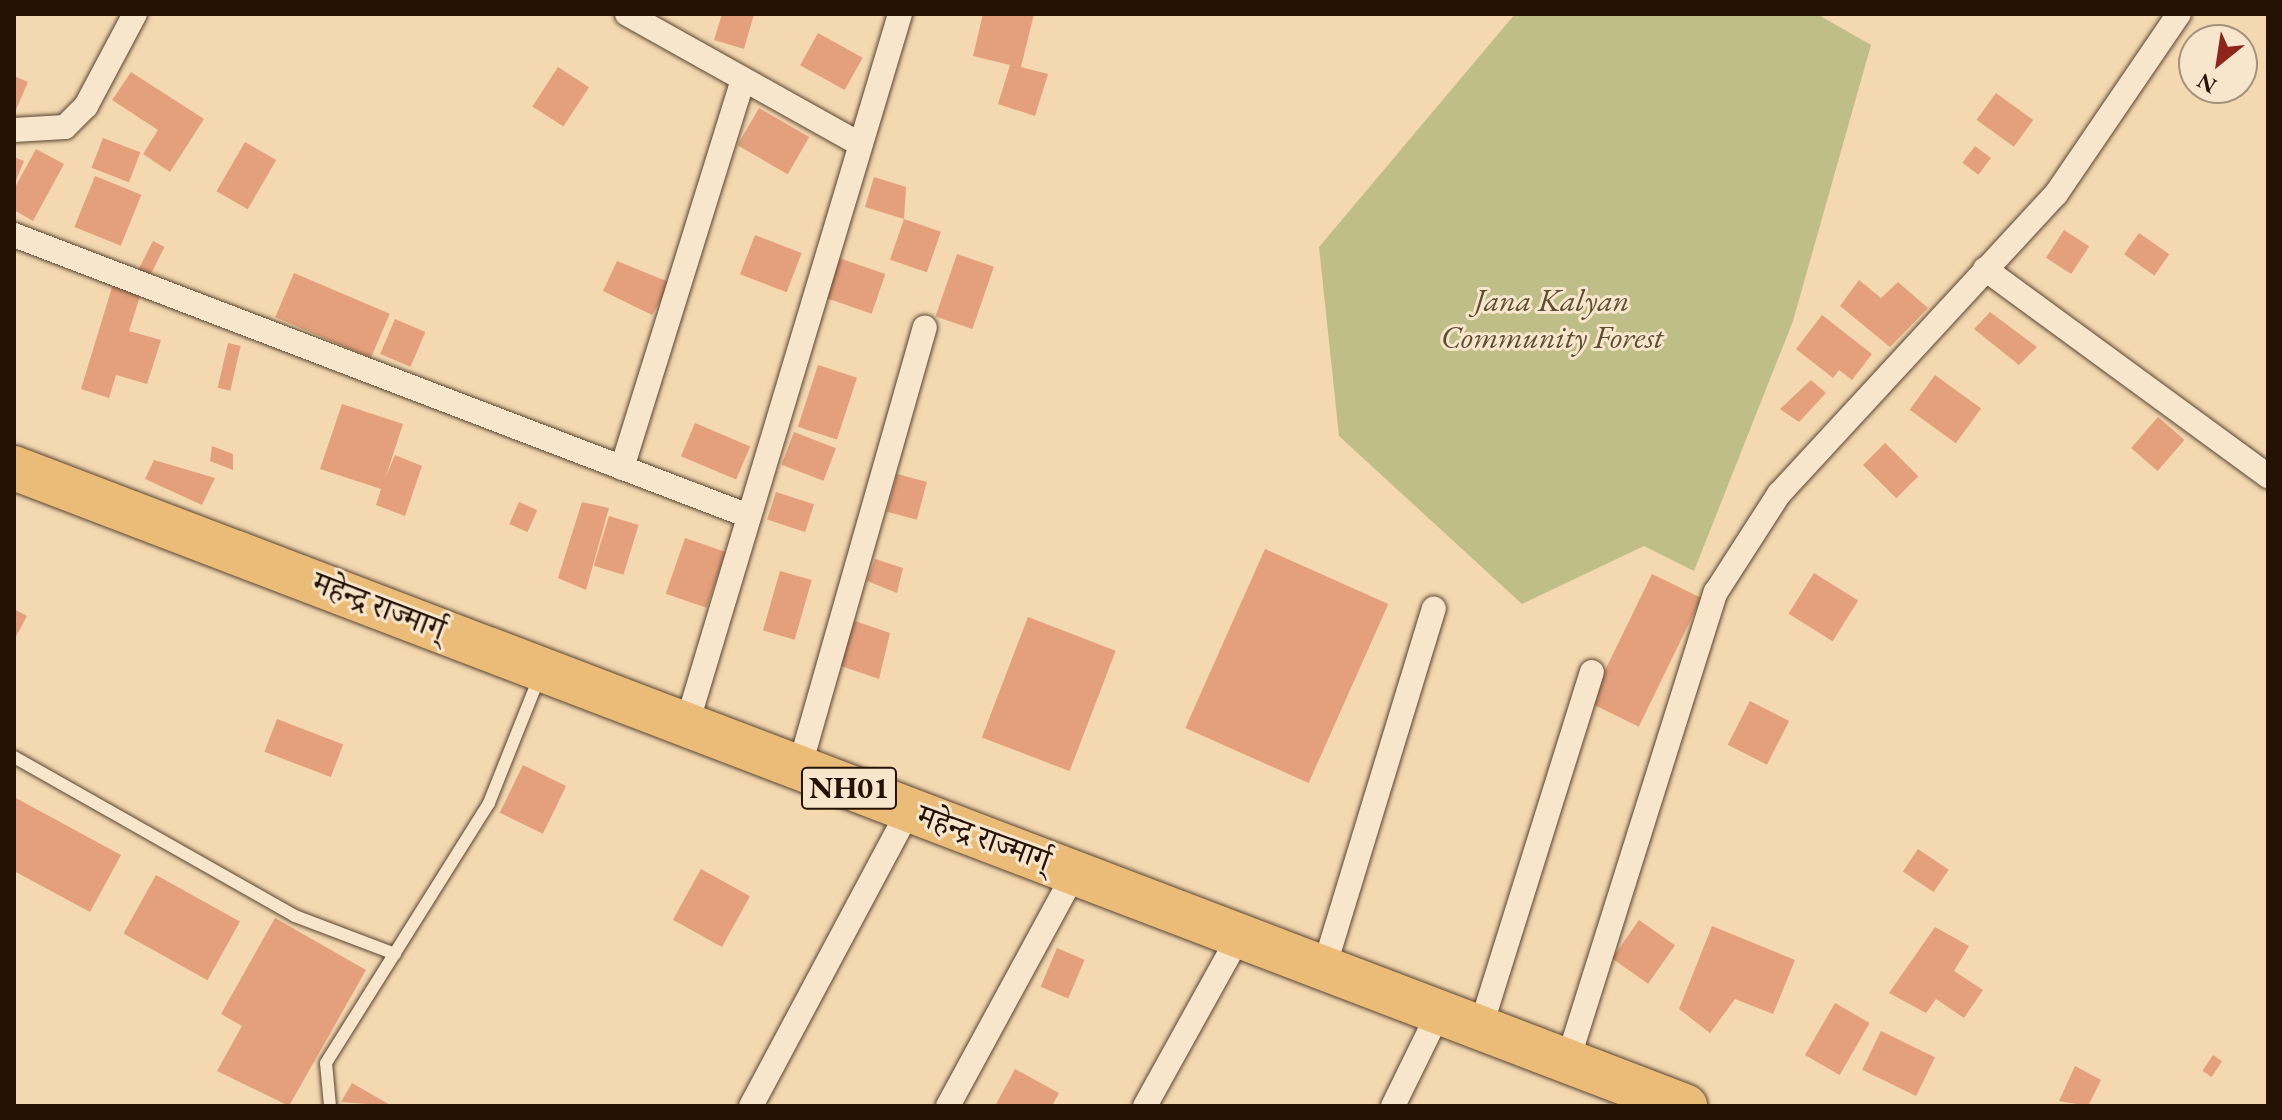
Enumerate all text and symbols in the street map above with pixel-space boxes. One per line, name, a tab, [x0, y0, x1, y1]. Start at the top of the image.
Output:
north arrow	[2178, 24, 2258, 104]
text: N	[2192, 66, 2222, 100]
park label: Jana Kalyan Community Forest	[1441, 282, 1663, 357]
street label: महेन्द्र राज्मार्ग्	[307, 563, 451, 649]
road number: NH01	[799, 762, 899, 814]
street label: महेन्द्र राज्मार्ग्	[912, 796, 1056, 880]

